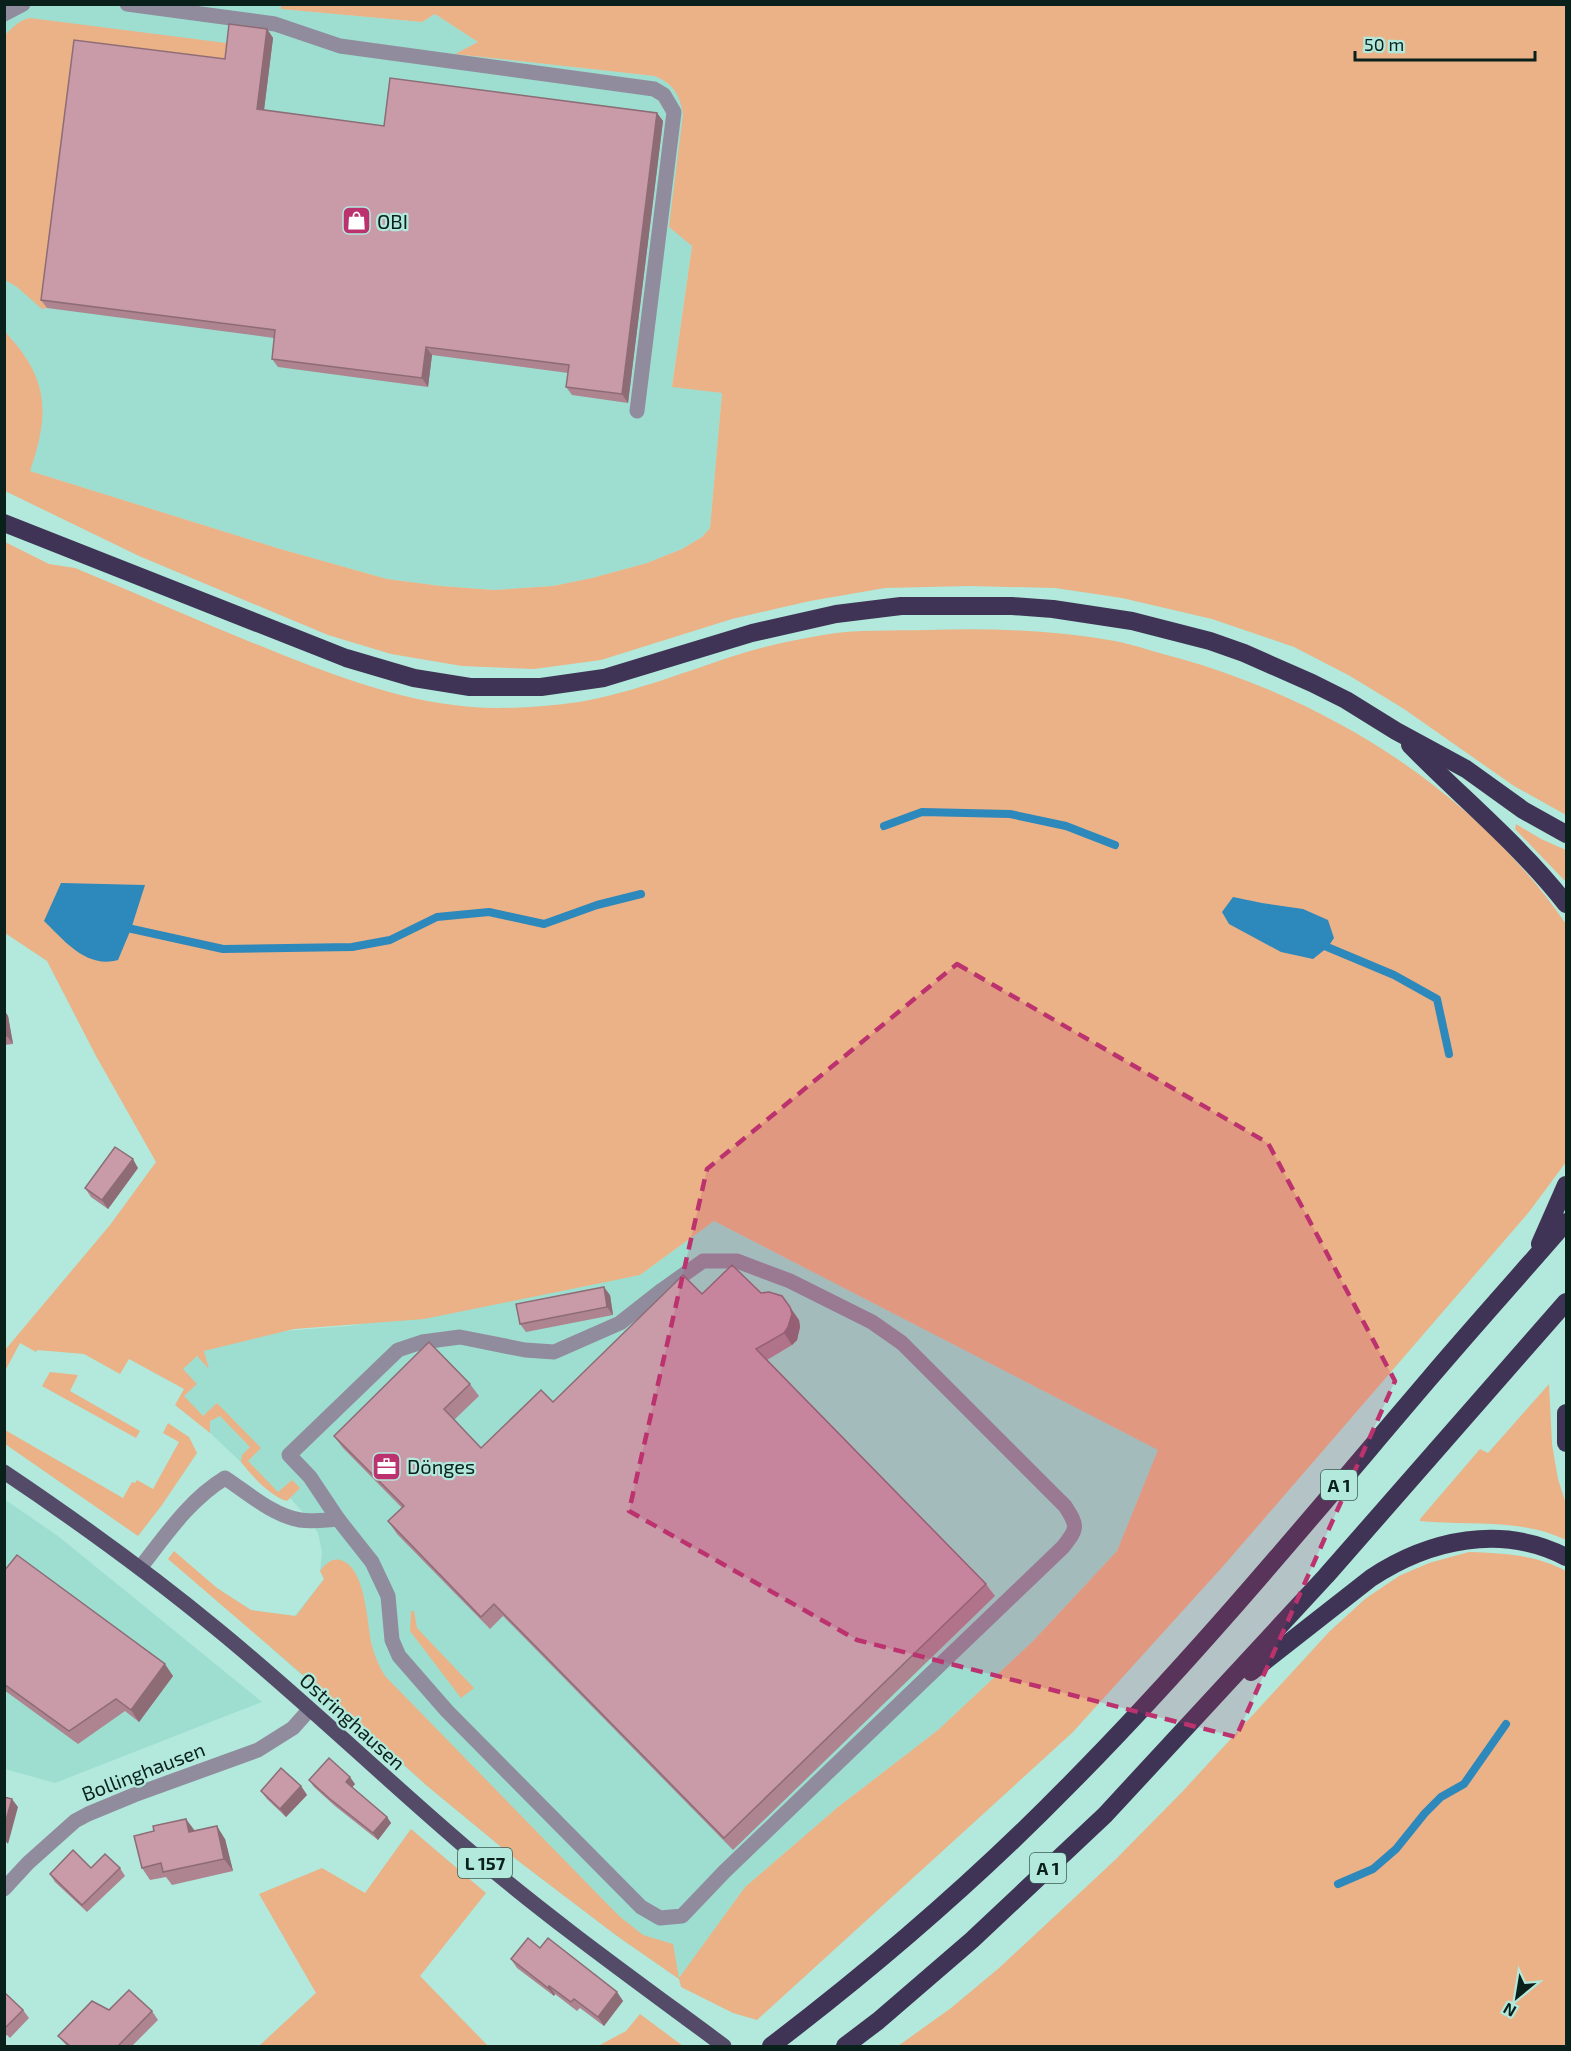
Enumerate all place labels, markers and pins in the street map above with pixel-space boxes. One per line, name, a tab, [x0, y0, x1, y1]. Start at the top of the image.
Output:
shop icon: OBI	[340, 205, 372, 237]
place label: OBI	[377, 209, 408, 233]
office icon: Dönges	[370, 1450, 402, 1482]
place label: Dönges	[407, 1454, 475, 1478]

